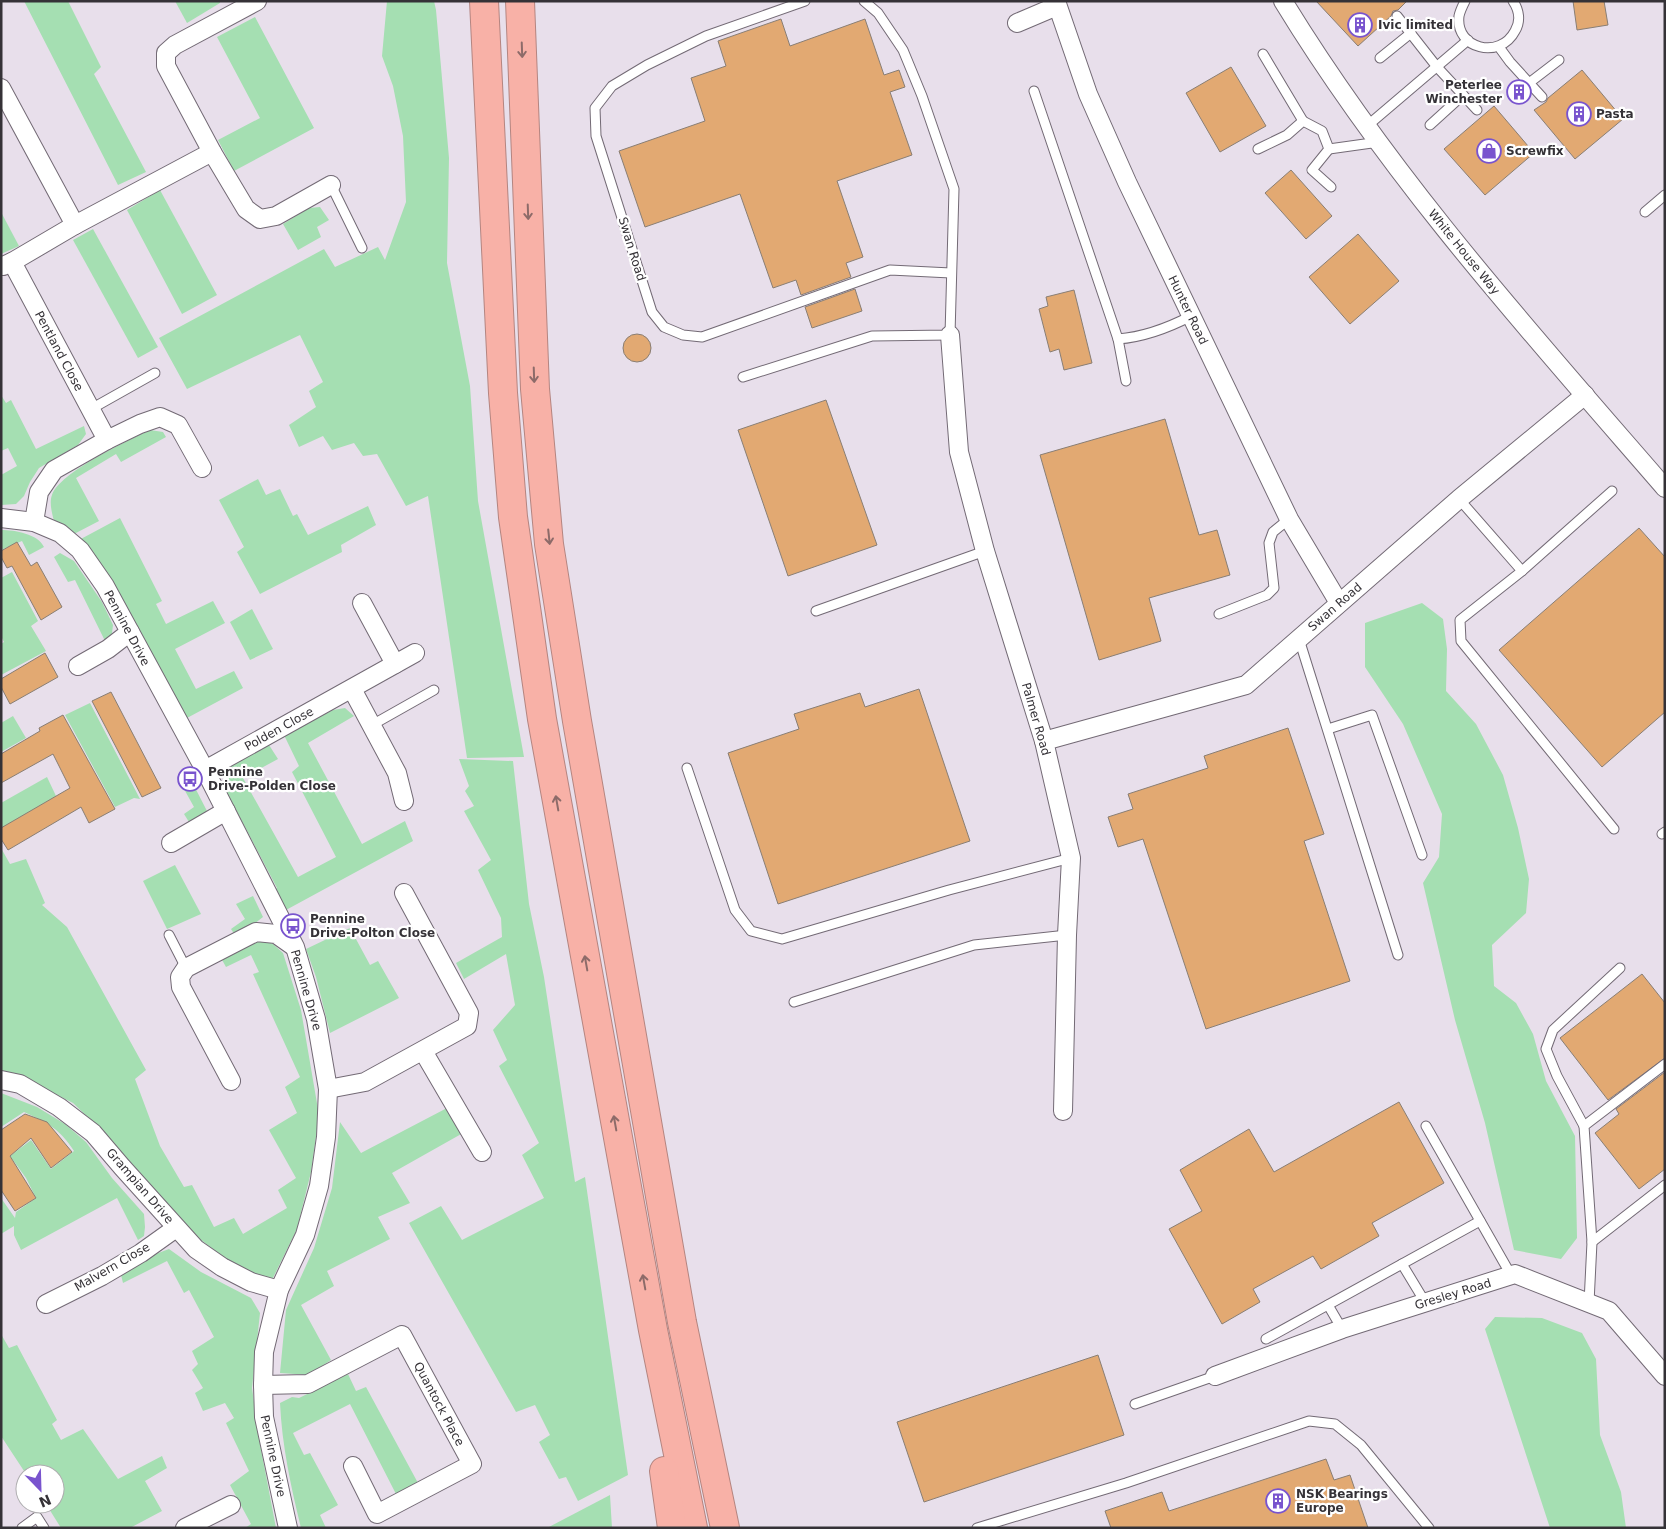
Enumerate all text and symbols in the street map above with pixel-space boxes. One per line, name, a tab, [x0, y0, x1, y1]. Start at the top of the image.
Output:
building icon: Ivic limited	[1347, 12, 1373, 38]
place label: Ivic limited	[1378, 18, 1453, 32]
one-way arrow	[517, 42, 526, 58]
place label: Peterlee Winchester	[1425, 78, 1502, 106]
building icon: Peterlee Winchester	[1506, 79, 1532, 105]
building icon: Pasta	[1566, 101, 1592, 127]
place label: Pasta	[1596, 107, 1634, 121]
shop icon: Screwfix	[1476, 138, 1502, 164]
place label: Screwfix	[1506, 144, 1564, 158]
one-way arrow	[523, 204, 533, 220]
street label: White House Way	[1425, 207, 1503, 297]
street label: Swan Road	[616, 215, 648, 283]
street label: Hunter Road	[1165, 273, 1211, 347]
street label: Pentland Close	[32, 308, 86, 394]
one-way arrow	[530, 366, 539, 382]
one-way arrow	[544, 528, 554, 544]
street label: Swan Road	[1305, 580, 1365, 634]
street label: Pennine Drive	[101, 588, 153, 668]
street label: Palmer Road	[1019, 681, 1053, 757]
street label: Polden Close	[242, 704, 316, 754]
place label: Pennine Drive-Polden Close	[208, 765, 336, 793]
bus stop icon: Pennine Drive-Polden Close	[177, 766, 203, 792]
one-way arrow	[552, 795, 561, 811]
place label: Pennine Drive-Polton Close	[310, 912, 435, 940]
bus stop icon: Pennine Drive-Polton Close	[280, 913, 306, 939]
street label: Pennine Drive	[288, 948, 324, 1032]
one-way arrow	[581, 955, 591, 971]
one-way arrow	[610, 1115, 620, 1131]
street label: Grampian Drive	[104, 1146, 176, 1226]
street label: Malvern Close	[72, 1240, 152, 1294]
one-way arrow	[639, 1275, 649, 1291]
street label: Gresley Road	[1413, 1276, 1493, 1312]
street label: Quantock Place	[411, 1360, 467, 1448]
street label: Pennine Drive	[257, 1414, 289, 1498]
north arrow	[15, 1464, 65, 1514]
place label: NSK Bearings Europe	[1296, 1487, 1388, 1515]
building icon: NSK Bearings Europe	[1265, 1488, 1291, 1514]
text: N	[37, 1491, 54, 1511]

